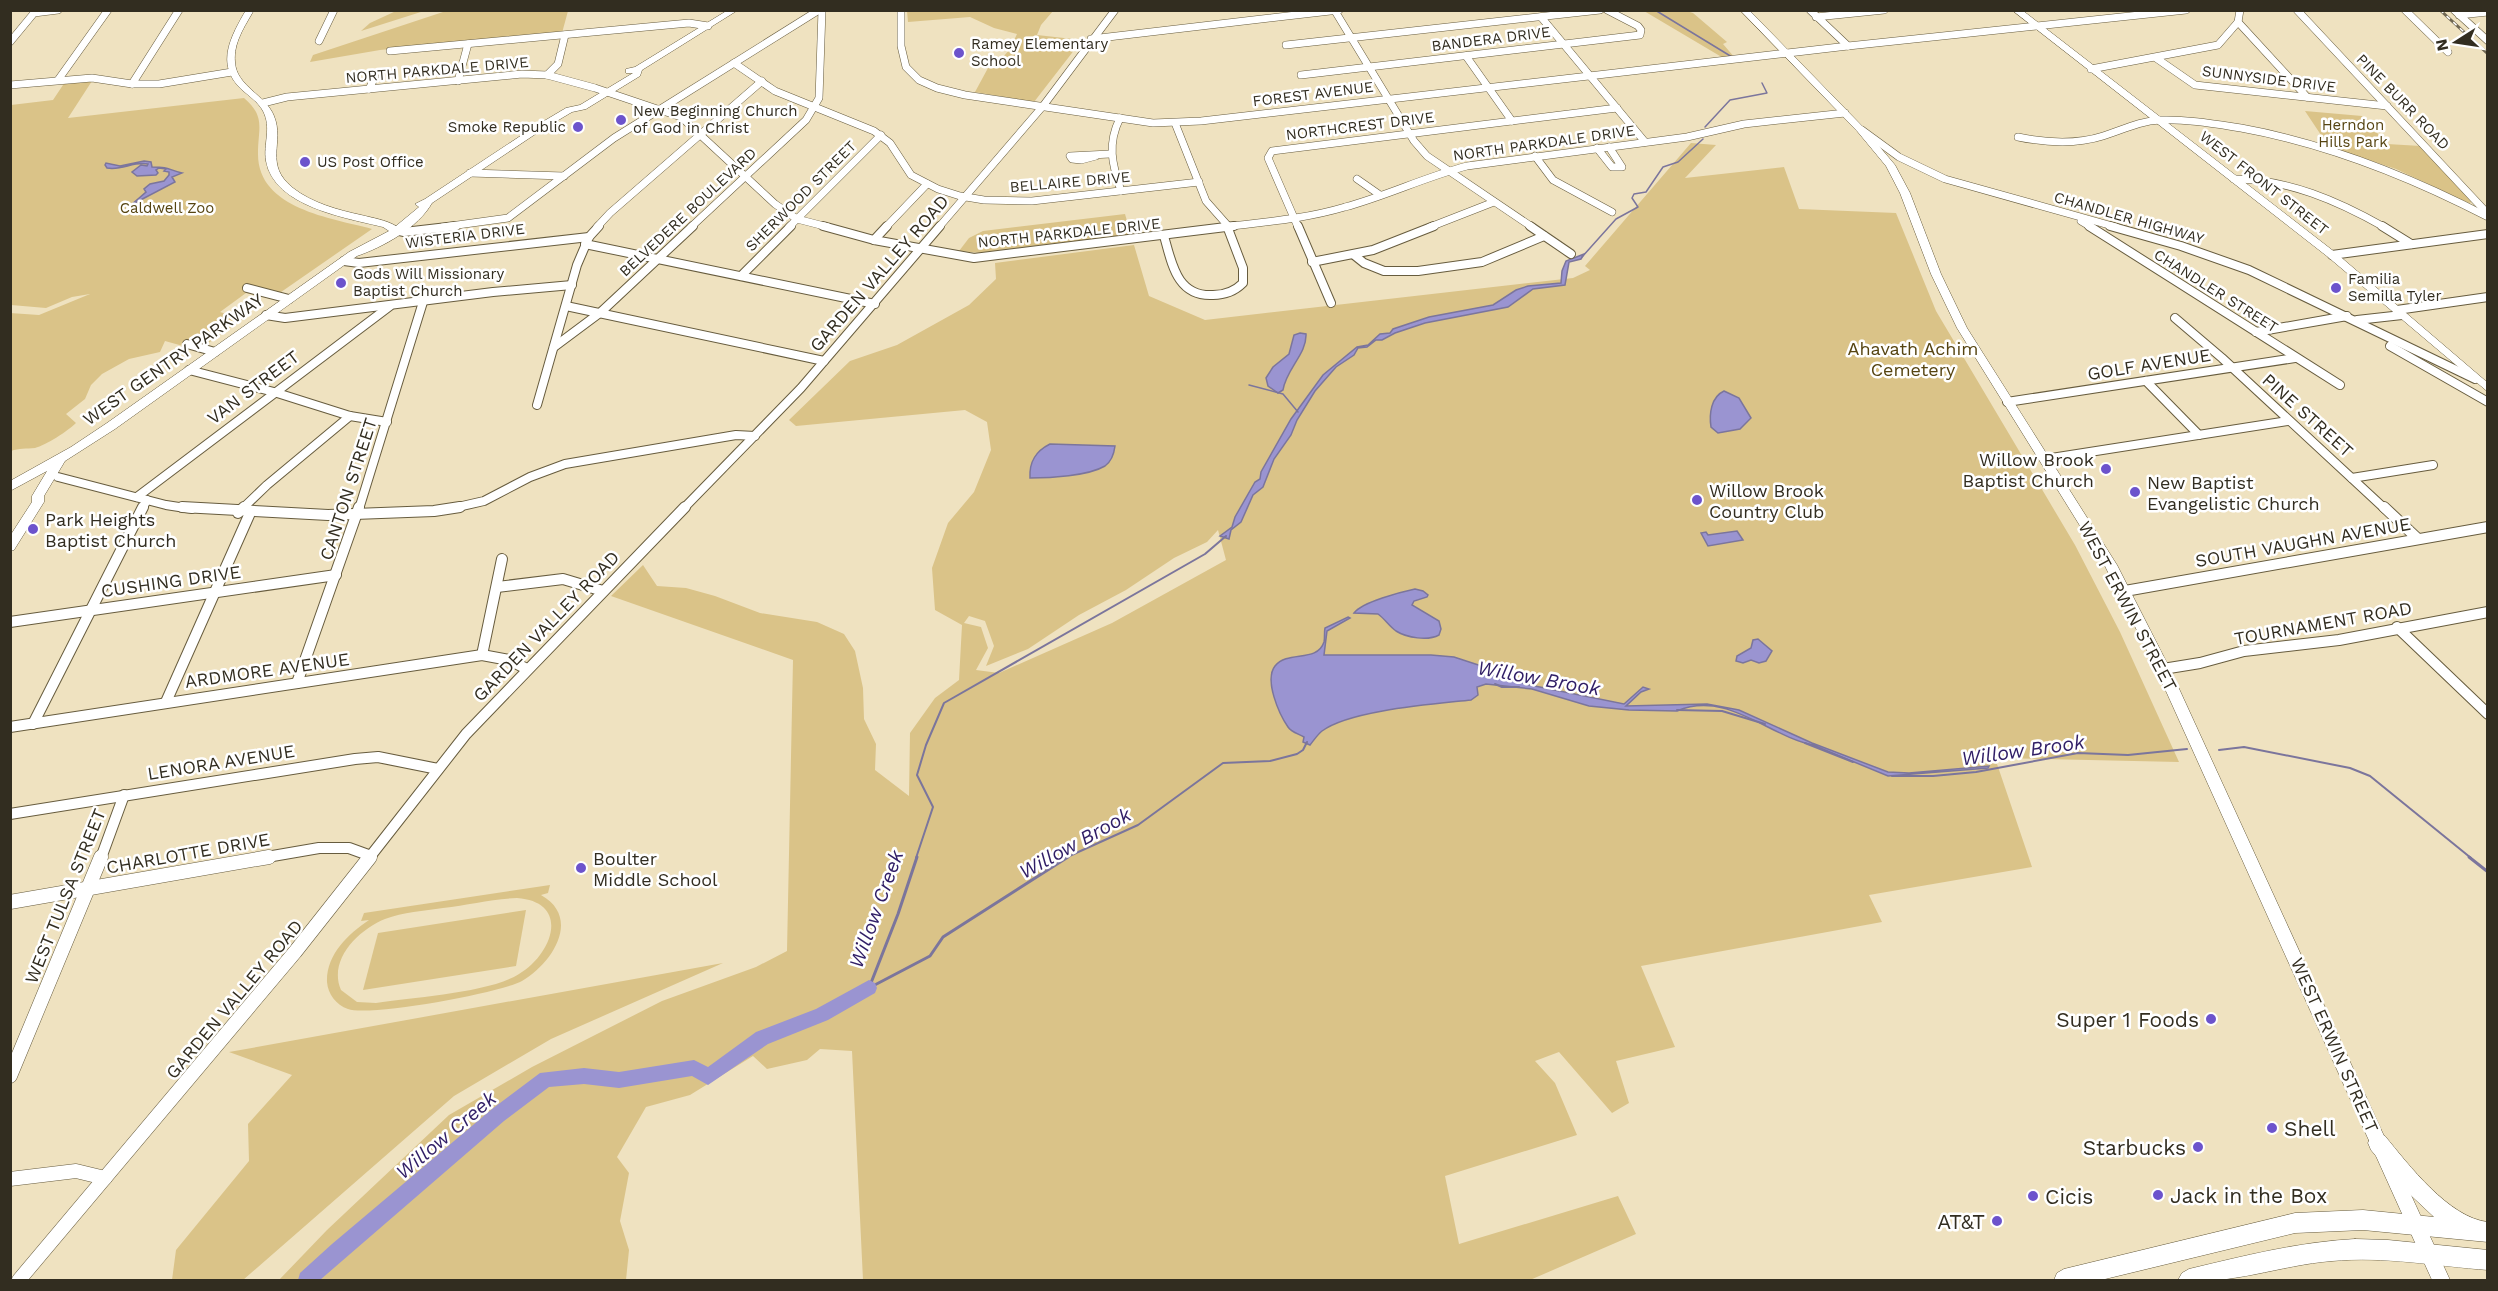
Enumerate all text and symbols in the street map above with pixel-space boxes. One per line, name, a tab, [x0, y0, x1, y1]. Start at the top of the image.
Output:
north arrow	[2426, 12, 2486, 72]
street label: BANDERA DRIVE	[1430, 23, 1552, 55]
place label: Ramey Elementary School	[971, 35, 1108, 70]
text: N	[2431, 37, 2452, 53]
marker: Ramey Elementary School	[952, 46, 966, 60]
street label: PINE BURR ROAD	[2353, 50, 2453, 154]
street label: NORTH PARKDALE DRIVE	[345, 53, 529, 87]
street label: SUNNYSIDE DRIVE	[2201, 62, 2337, 96]
street label: FOREST AVENUE	[1252, 78, 1374, 110]
place label: New Beginning Church of God in Christ	[633, 102, 797, 137]
street label: NORTHCREST DRIVE	[1285, 108, 1435, 144]
marker: New Beginning Church of God in Christ	[614, 113, 628, 127]
park label: Herndon Hills Park	[2318, 116, 2388, 151]
place label: Smoke Republic	[448, 118, 566, 136]
marker: Smoke Republic	[571, 120, 585, 134]
street label: NORTH PARKDALE DRIVE	[1452, 121, 1636, 165]
street label: WEST FRONT STREET	[2196, 127, 2332, 239]
street label: SHERWOOD STREET	[742, 137, 860, 255]
street label: BELVEDERE BOULEVARD	[616, 144, 760, 280]
place label: US Post Office	[317, 153, 424, 171]
marker: US Post Office	[298, 155, 312, 169]
street label: BELLAIRE DRIVE	[1009, 168, 1131, 196]
street label: CHANDLER HIGHWAY	[2052, 188, 2207, 248]
street label: GARDEN VALLEY ROAD	[805, 190, 953, 356]
park label: Caldwell Zoo	[120, 199, 214, 217]
street label: NORTH PARKDALE DRIVE	[977, 214, 1161, 252]
street label: WISTERIA DRIVE	[404, 220, 526, 252]
street label: CHANDLER STREET	[2151, 245, 2281, 337]
place label: Gods Will Missionary Baptist Church	[353, 265, 505, 300]
place label: Familia Semilla Tyler	[2348, 270, 2442, 305]
marker: Gods Will Missionary Baptist Church	[334, 276, 348, 290]
marker: Familia Semilla Tyler	[2329, 281, 2343, 295]
street label: WEST GENTRY PARKWAY	[79, 288, 268, 429]
park label: Ahavath Achim Cemetery	[1848, 338, 1978, 380]
street label: GOLF AVENUE	[2086, 344, 2212, 384]
street label: VAN STREET	[203, 346, 303, 428]
street label: PINE STREET	[2258, 369, 2358, 461]
street label: CANTON STREET	[315, 415, 381, 563]
place label: Willow Brook Baptist Church	[1963, 449, 2094, 491]
marker: Willow Brook Baptist Church	[2099, 462, 2113, 476]
place label: New Baptist Evangelistic Church	[2147, 472, 2320, 514]
place label: Willow Brook Country Club	[1709, 480, 1824, 522]
marker: New Baptist Evangelistic Church	[2128, 485, 2142, 499]
marker: Willow Brook Country Club	[1690, 493, 1704, 507]
place label: Park Heights Baptist Church	[45, 509, 176, 551]
street label: SOUTH VAUGHN AVENUE	[2194, 513, 2412, 571]
street label: WEST ERWIN STREET	[2074, 518, 2182, 695]
marker: Park Heights Baptist Church	[26, 522, 40, 536]
street label: GARDEN VALLEY ROAD	[469, 546, 623, 706]
street label: CUSHING DRIVE	[100, 561, 242, 601]
street label: TOURNAMENT ROAD	[2232, 597, 2414, 649]
street label: ARDMORE AVENUE	[183, 648, 351, 692]
water label: Willow Brook	[1476, 655, 1603, 701]
water label: Willow Brook	[1960, 729, 2087, 771]
street label: LENORA AVENUE	[146, 740, 296, 784]
water label: Willow Brook	[1015, 802, 1136, 884]
street label: WEST TULSA STREET	[20, 805, 110, 986]
street label: CHARLOTTE DRIVE	[105, 828, 271, 878]
water label: Willow Creek	[844, 846, 909, 971]
place label: Boulter Middle School	[593, 848, 718, 890]
marker: Boulter Middle School	[574, 861, 588, 875]
street label: GARDEN VALLEY ROAD	[161, 915, 307, 1083]
street label: WEST ERWIN STREET	[2287, 954, 2383, 1136]
place label: Super 1 Foods	[2056, 1007, 2199, 1032]
marker: Super 1 Foods	[2204, 1012, 2218, 1026]
water label: Willow Creek	[391, 1085, 502, 1184]
place label: Shell	[2284, 1116, 2336, 1141]
marker: Shell	[2265, 1121, 2279, 1135]
place label: Starbucks	[2083, 1135, 2186, 1160]
marker: Starbucks	[2191, 1140, 2205, 1154]
place label: Jack in the Box	[2170, 1183, 2327, 1208]
place label: Cicis	[2045, 1184, 2093, 1209]
marker: Jack in the Box	[2151, 1188, 2165, 1202]
marker: Cicis	[2026, 1189, 2040, 1203]
place label: AT&T	[1937, 1209, 1985, 1234]
marker: AT&T	[1990, 1214, 2004, 1228]

